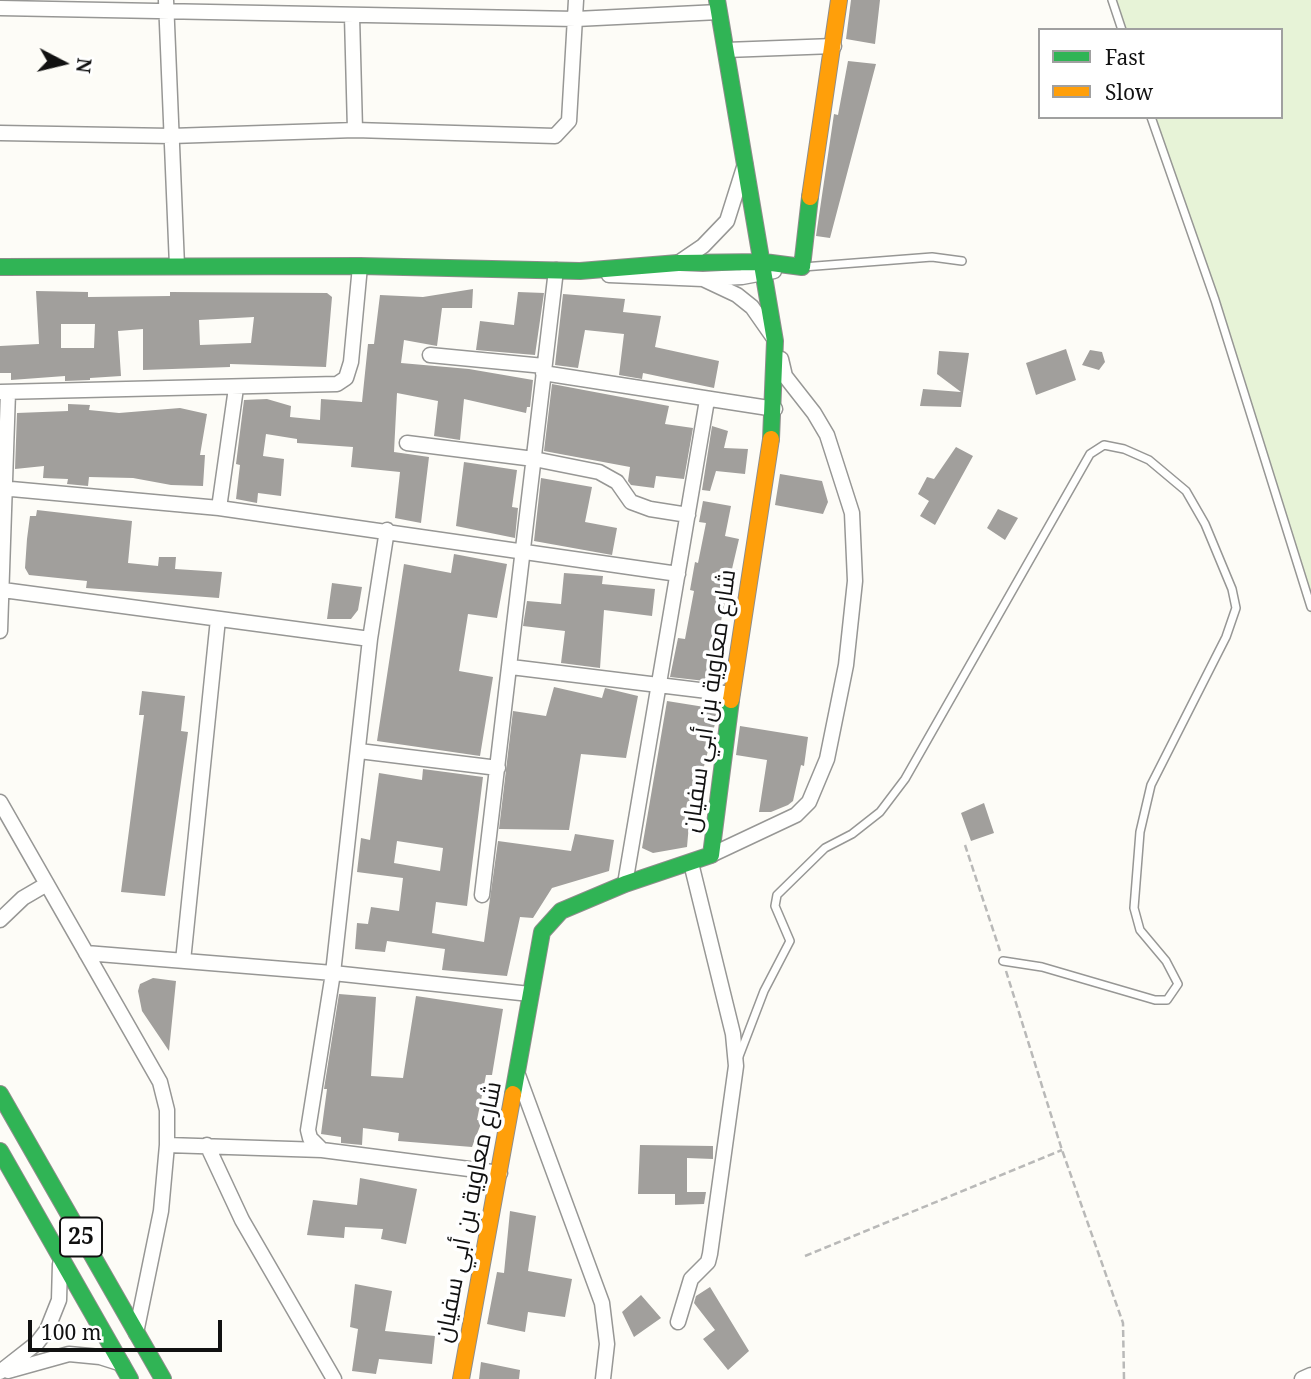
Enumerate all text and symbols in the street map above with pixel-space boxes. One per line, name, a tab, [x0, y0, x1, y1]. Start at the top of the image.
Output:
north arrow	[28, 28, 98, 98]
legend	[1038, 28, 1283, 119]
text: Fast	[1105, 43, 1145, 71]
text: N	[70, 57, 98, 75]
text: Slow	[1105, 78, 1153, 106]
street label: شارع معاوية بن أبي سفيان	[677, 568, 743, 834]
street label: شارع معاوية بن أبي سفيان	[430, 1079, 508, 1345]
road number: 25	[60, 1218, 102, 1256]
scale bar	[32, 1306, 226, 1350]
text: 100 m	[41, 1318, 102, 1346]

